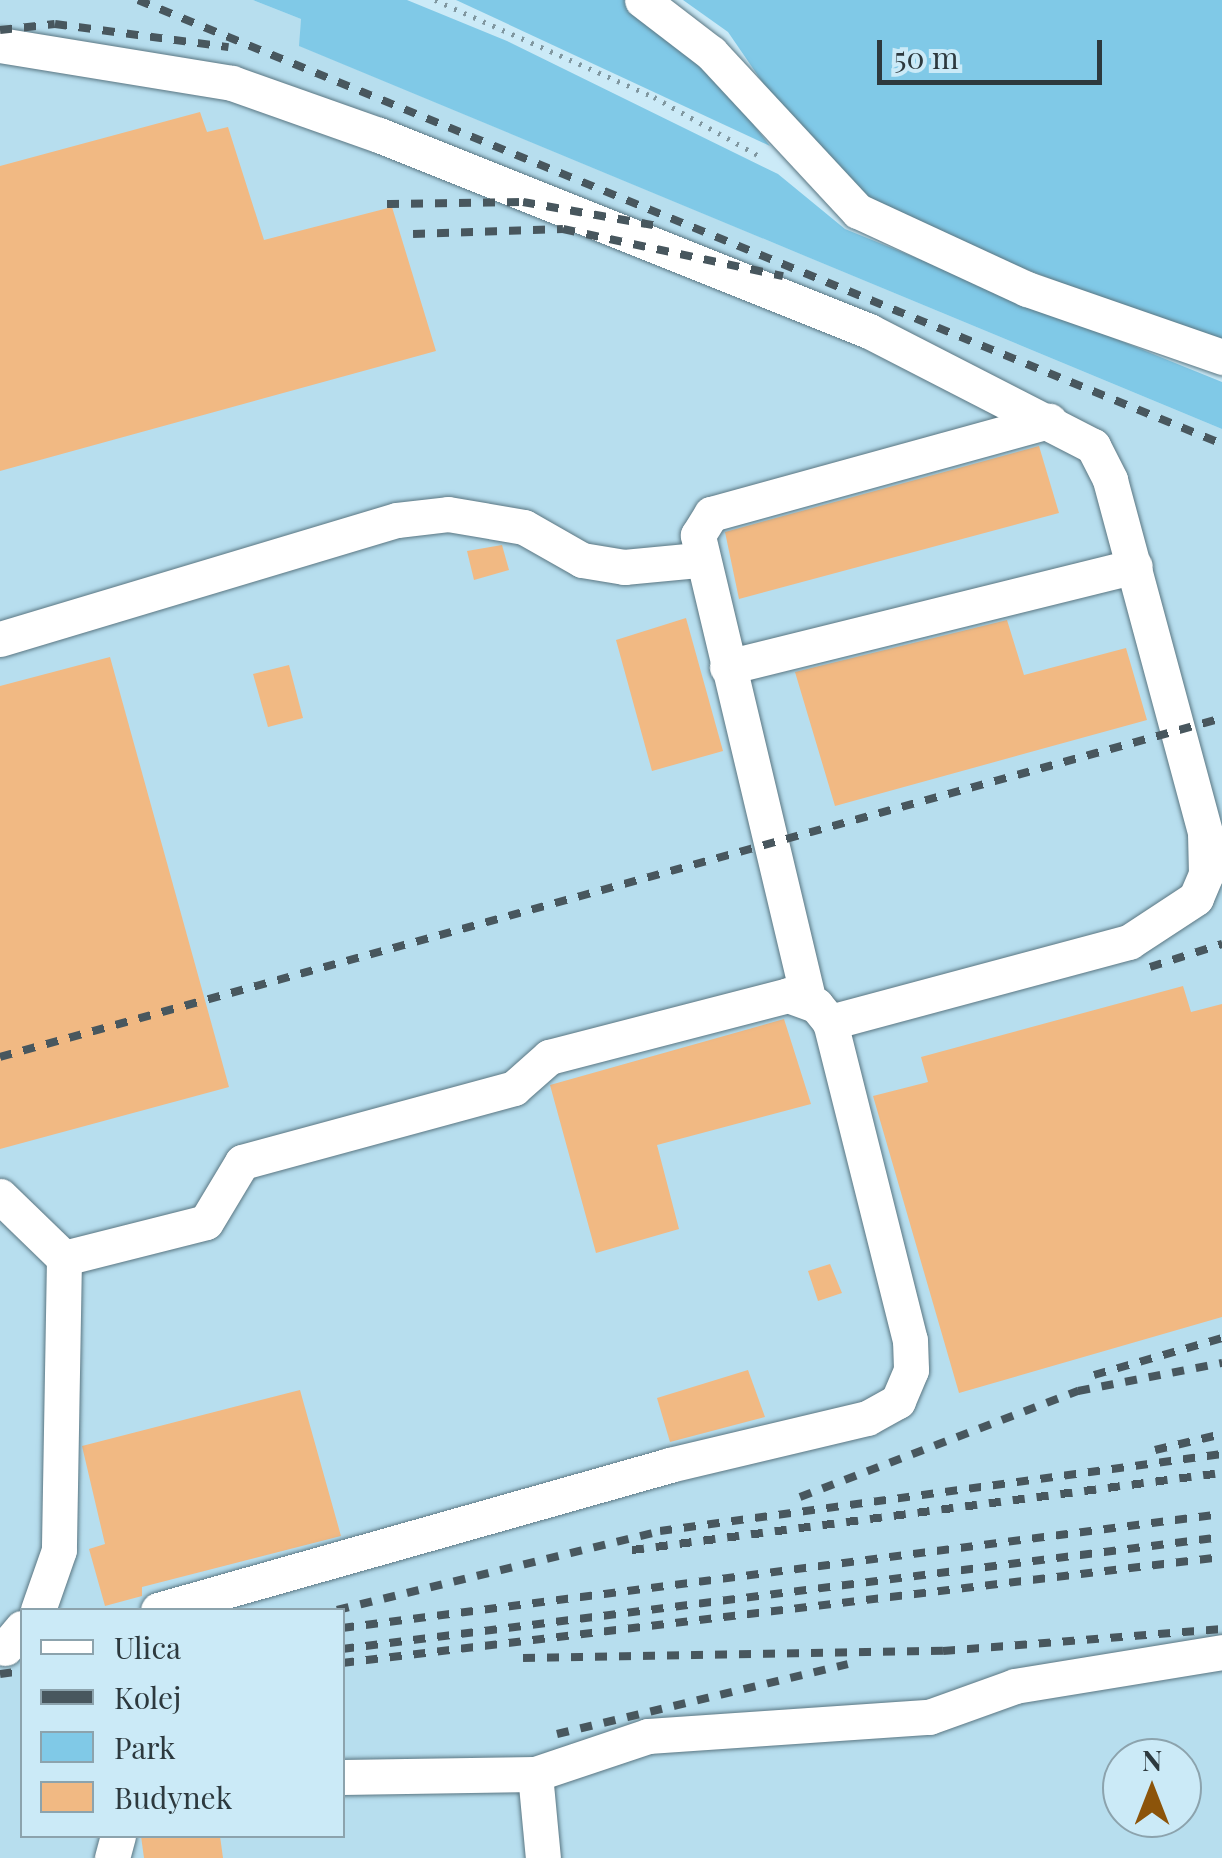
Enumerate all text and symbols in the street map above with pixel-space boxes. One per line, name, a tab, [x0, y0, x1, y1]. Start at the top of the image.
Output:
scale bar	[882, 20, 1107, 82]
text: 50 m	[894, 37, 959, 77]
legend	[20, 1608, 345, 1838]
text: Ulica	[114, 1627, 181, 1667]
text: Kolej	[114, 1677, 181, 1717]
text: Park	[114, 1727, 176, 1767]
north arrow	[1102, 1738, 1202, 1838]
text: N	[1142, 1741, 1162, 1778]
text: Budynek	[114, 1777, 232, 1817]

